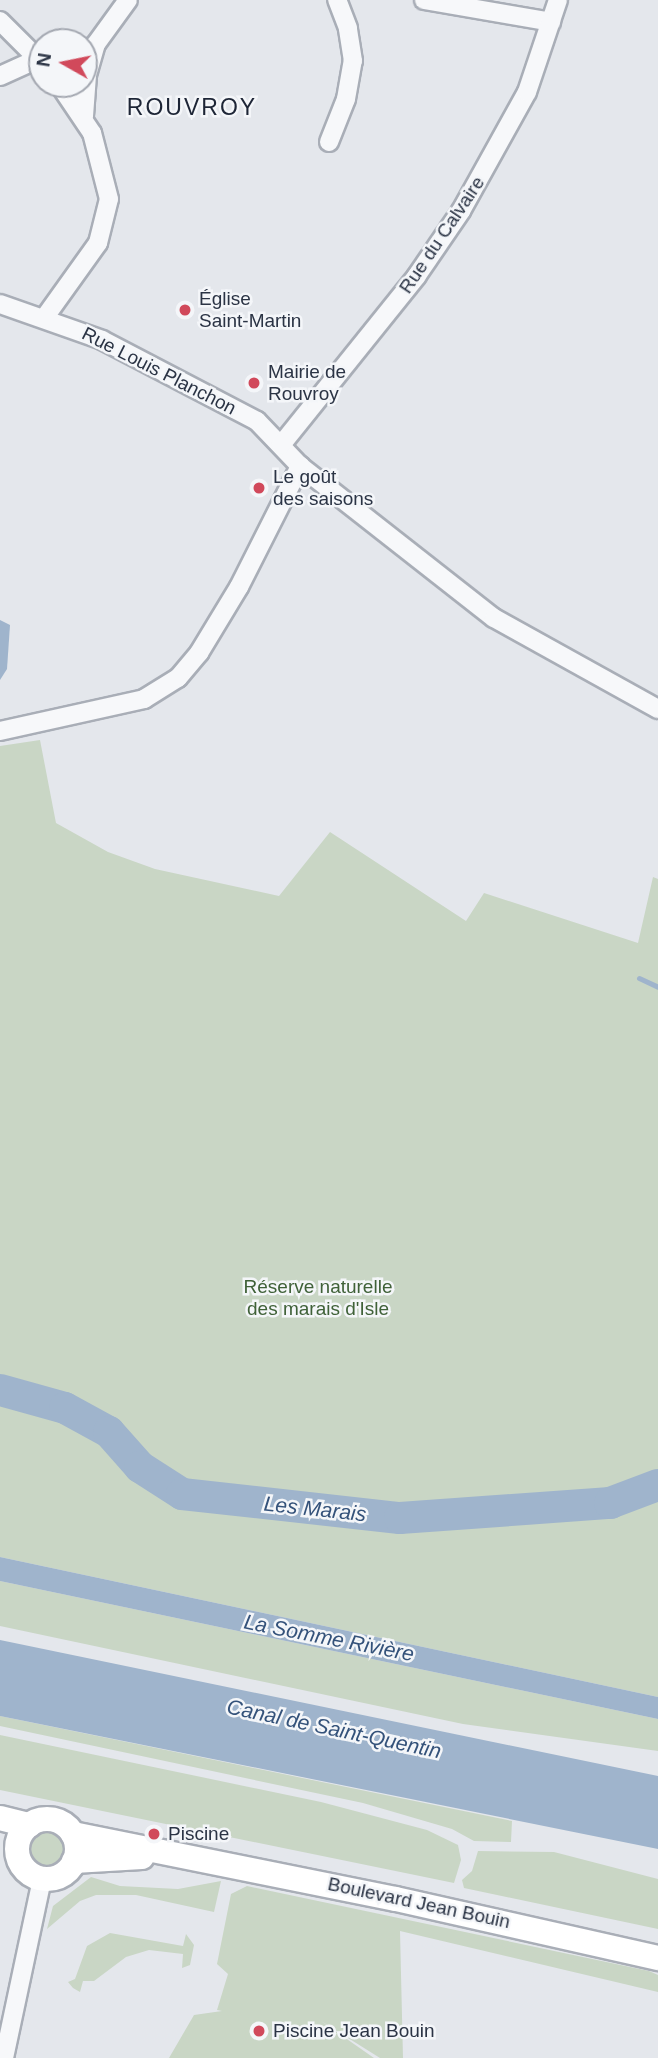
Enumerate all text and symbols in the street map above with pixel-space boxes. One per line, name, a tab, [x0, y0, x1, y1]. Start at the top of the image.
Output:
north arrow	[28, 28, 98, 98]
text: N	[32, 52, 55, 68]
district label: ROUVROY	[128, 93, 256, 121]
street label: Rue du Calvaire	[394, 172, 490, 298]
place label: Église Saint-Martin	[199, 288, 301, 332]
marker: Église Saint-Martin	[177, 302, 193, 318]
street label: Rue Louis Planchon	[78, 322, 240, 420]
place label: Mairie de Rouvroy	[268, 361, 346, 405]
marker: Mairie de Rouvroy	[246, 375, 262, 391]
place label: Le goût des saisons	[273, 466, 373, 510]
marker: Le goût des saisons	[251, 480, 267, 496]
park label: Réserve naturelle des marais d'Isle	[244, 1276, 392, 1320]
water label: Les Marais	[263, 1491, 367, 1527]
water label: La Somme Rivière	[242, 1609, 416, 1667]
water label: Canal de Saint-Quentin	[225, 1694, 443, 1764]
place label: Piscine	[168, 1823, 229, 1845]
marker: Piscine	[146, 1826, 162, 1842]
street label: Boulevard Jean Bouin	[326, 1873, 512, 1933]
place label: Piscine Jean Bouin	[273, 2020, 435, 2042]
marker: Piscine Jean Bouin	[251, 2023, 267, 2039]

